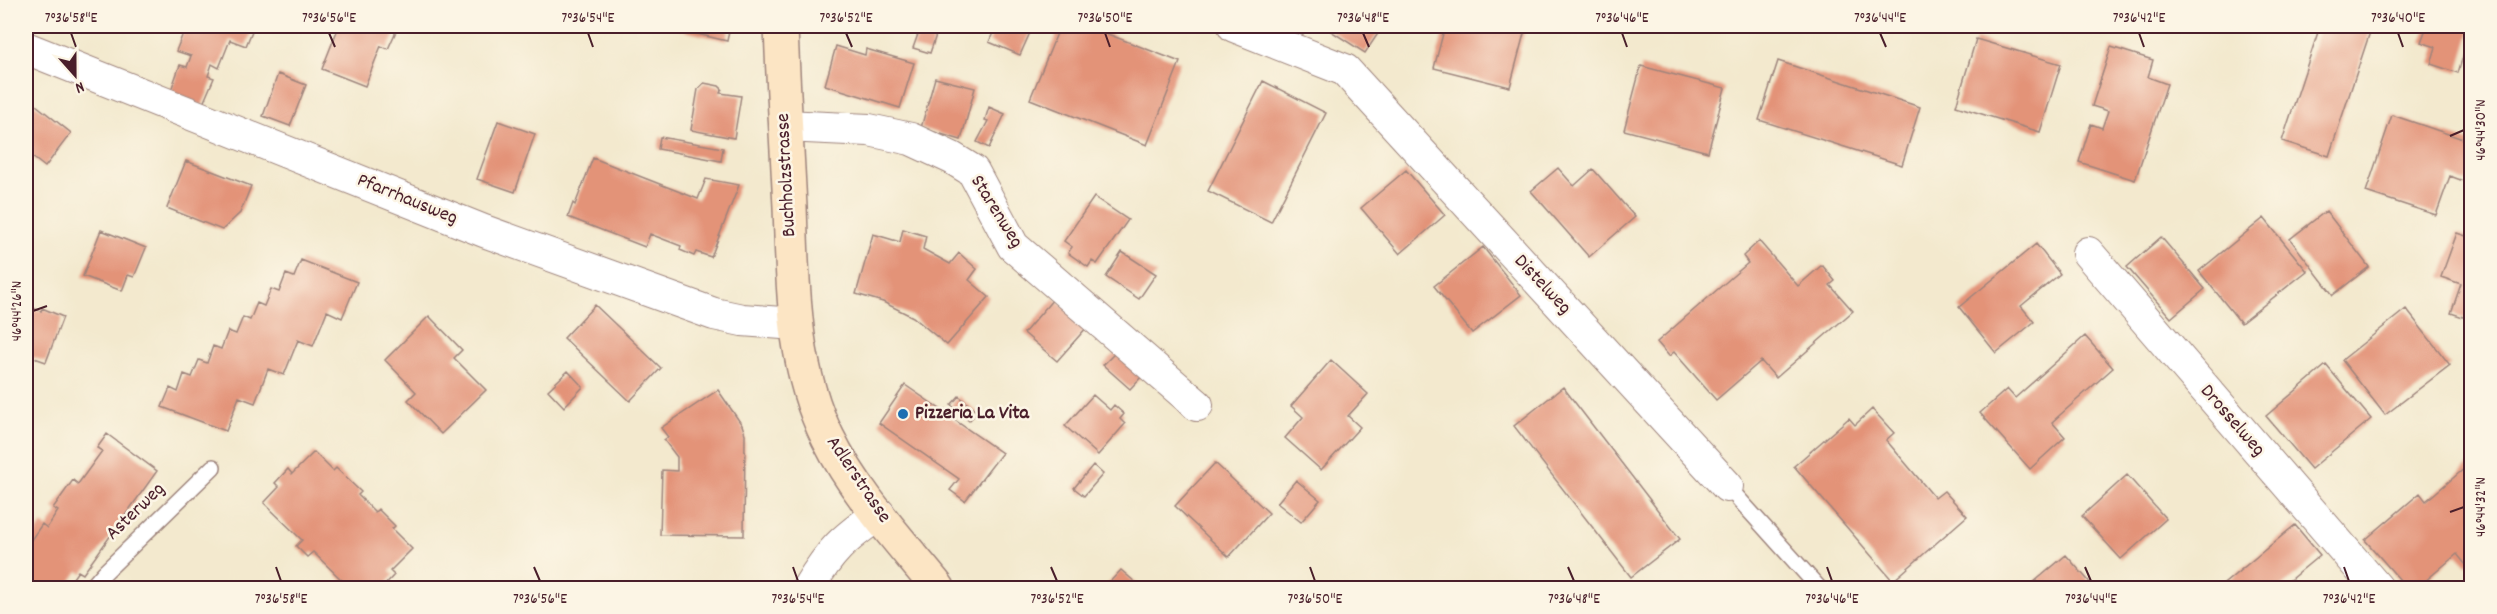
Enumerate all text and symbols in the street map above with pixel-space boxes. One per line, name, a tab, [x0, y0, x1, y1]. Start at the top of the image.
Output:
text: 7°36'58"E	[45, 8, 98, 30]
text: 7°36'56"E	[302, 8, 356, 30]
text: 7°36'54"E	[562, 8, 615, 30]
text: 7°36'52"E	[819, 8, 873, 30]
text: 7°36'50"E	[1078, 8, 1133, 30]
text: 7°36'48"E	[1337, 8, 1389, 30]
text: 7°36'46"E	[1595, 8, 1649, 30]
text: 7°36'44"E	[1854, 8, 1906, 30]
text: 7°36'42"E	[2113, 8, 2165, 30]
text: 7°36'40"E	[2371, 8, 2425, 30]
north arrow	[45, 45, 105, 105]
text: N	[72, 75, 87, 99]
text: 46°44'30"N	[2471, 99, 2493, 161]
street label: Buchholzstrasse	[770, 112, 804, 238]
street label: Pfarrhausweg	[352, 167, 462, 233]
street label: Starenweg	[963, 170, 1029, 254]
street label: Distelweg	[1507, 248, 1577, 322]
text: 46°44'26"N	[7, 281, 29, 341]
street label: Drosselweg	[2193, 379, 2271, 463]
place label: Pizzeria La Vita	[915, 400, 1030, 428]
marker: Pizzeria La Vita	[896, 407, 910, 421]
street label: Adlerstrasse	[819, 431, 898, 529]
street label: Asterweg	[100, 476, 172, 548]
text: 46°44'32"N	[2471, 477, 2493, 537]
text: 7°36'58"E	[255, 589, 308, 611]
text: 7°36'56"E	[513, 589, 567, 611]
text: 7°36'54"E	[772, 589, 825, 611]
text: 7°36'52"E	[1030, 589, 1084, 611]
text: 7°36'50"E	[1288, 589, 1343, 611]
text: 7°36'48"E	[1548, 589, 1600, 611]
text: 7°36'46"E	[1805, 589, 1859, 611]
text: 7°36'44"E	[2065, 589, 2117, 611]
text: 7°36'42"E	[2323, 589, 2375, 611]

